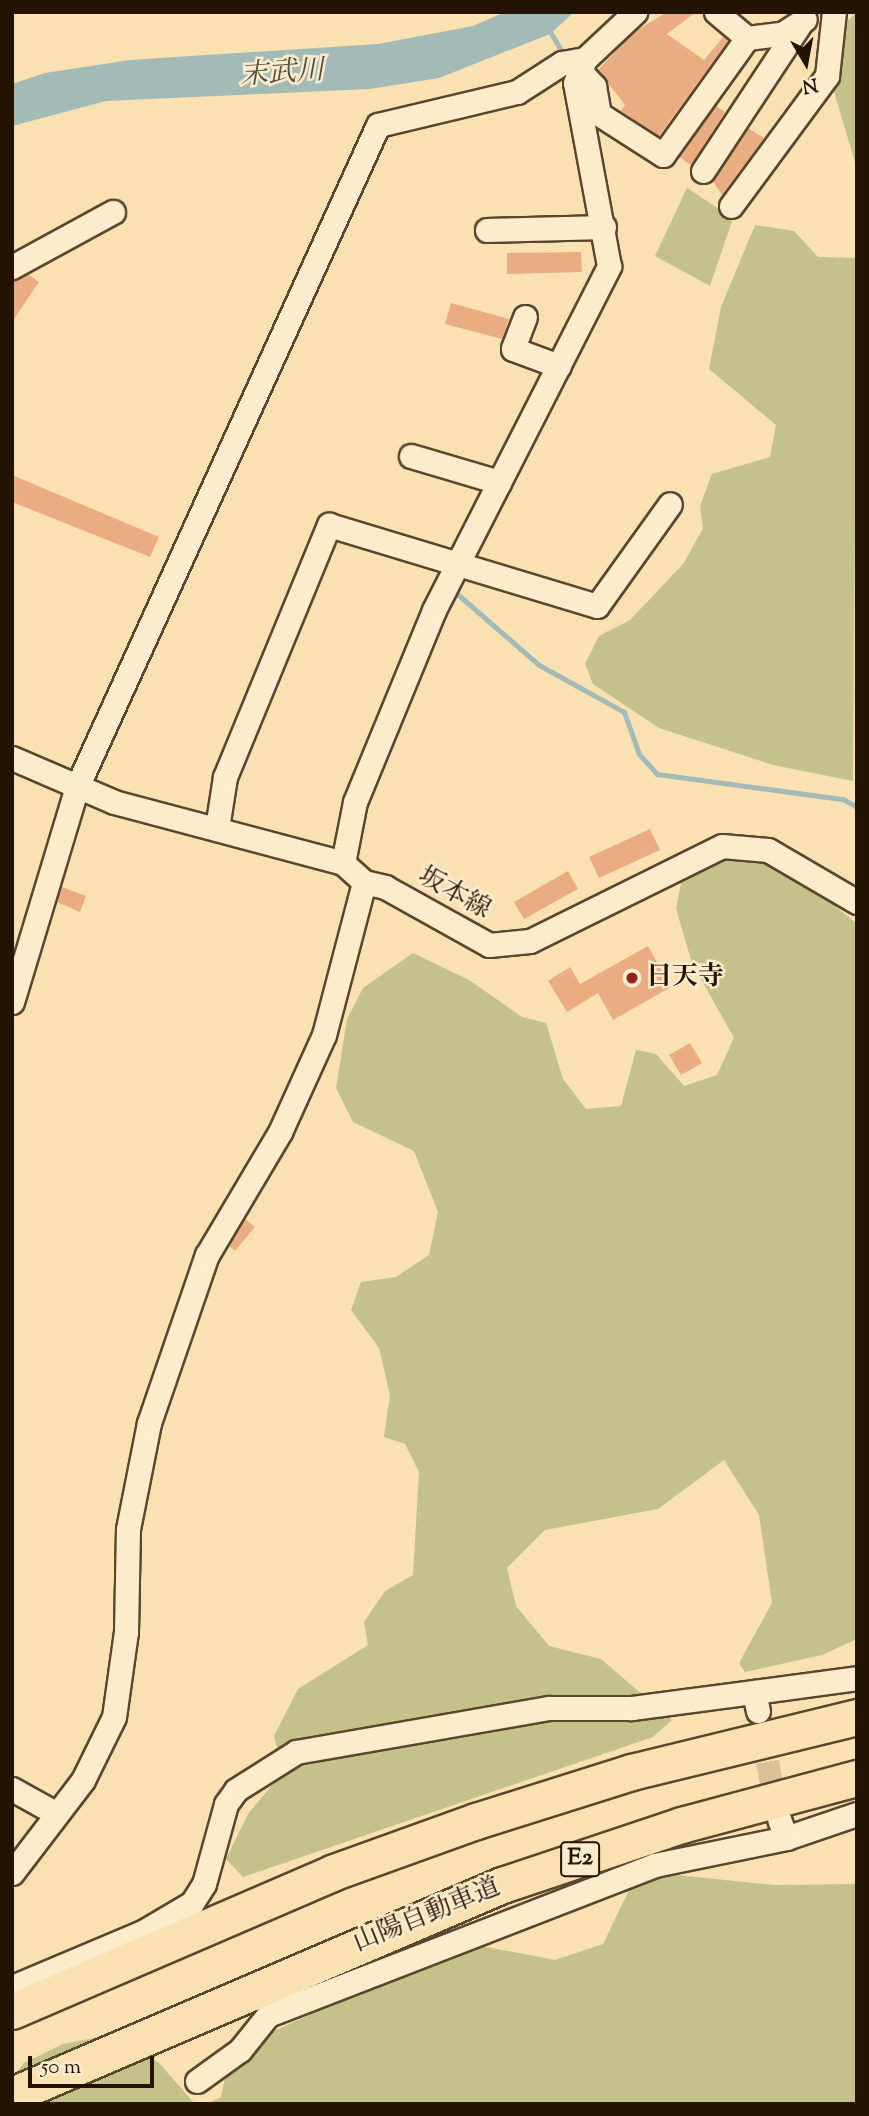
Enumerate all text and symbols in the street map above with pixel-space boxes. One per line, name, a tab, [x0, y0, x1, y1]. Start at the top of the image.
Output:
north arrow	[771, 28, 841, 98]
water label: 末武川	[239, 54, 325, 94]
text: N	[800, 70, 820, 99]
street label: 坂本線	[412, 861, 496, 927]
place label: 日天寺	[646, 962, 724, 994]
marker: 日天寺	[624, 970, 640, 986]
road number: E2	[559, 1838, 601, 1880]
street label: 山陽自動車道	[349, 1872, 505, 1960]
scale bar	[32, 2042, 158, 2086]
text: 50 m	[41, 2053, 81, 2083]

